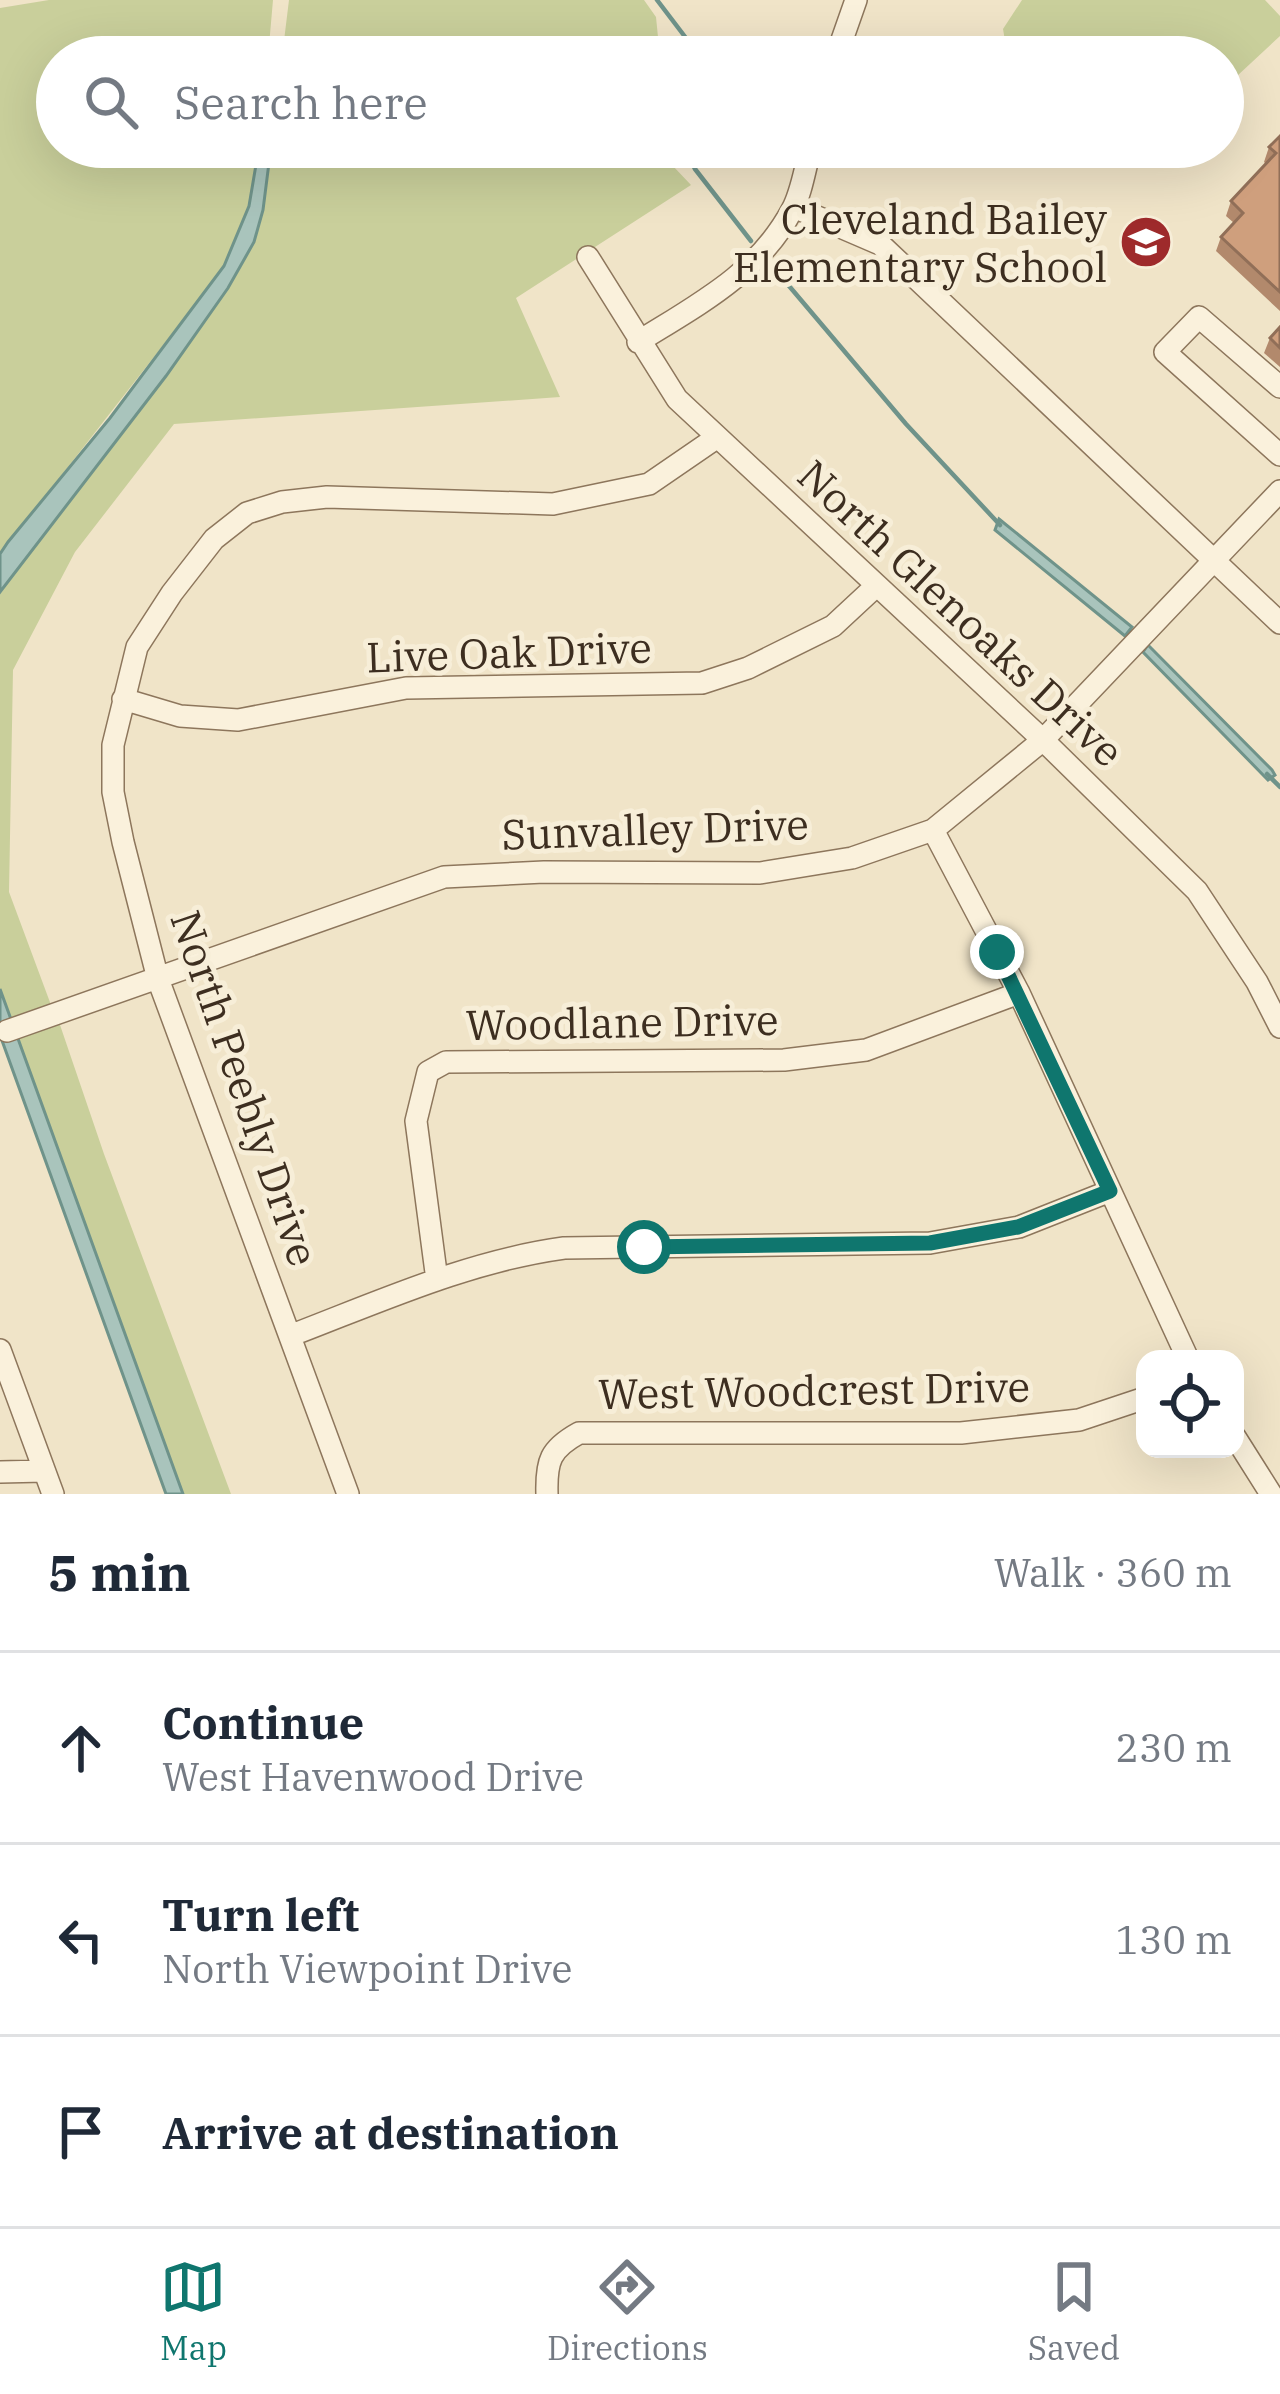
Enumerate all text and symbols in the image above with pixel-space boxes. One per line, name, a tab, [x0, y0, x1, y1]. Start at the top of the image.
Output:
search box	[36, 36, 1244, 168]
icon: search	[78, 69, 144, 135]
text: Search here	[174, 73, 428, 131]
place label: Cleveland Bailey Elementary School	[733, 191, 1108, 294]
school or university icon: Cleveland Bailey Elementary School	[1118, 214, 1174, 270]
street label: North Glenoaks Drive	[786, 448, 1136, 778]
street label: Live Oak Drive	[365, 620, 653, 684]
street label: Sunvalley Drive	[500, 796, 810, 862]
street label: North Peebly Drive	[158, 903, 332, 1273]
route end	[970, 925, 1024, 979]
street label: Woodlane Drive	[465, 992, 779, 1052]
route start	[617, 1220, 671, 1274]
map controls	[1136, 1350, 1244, 1458]
button: locate	[1136, 1350, 1244, 1458]
street label: West Woodcrest Drive	[597, 1359, 1031, 1421]
text: 5 min	[48, 1539, 191, 1605]
text: Walk · 360 m	[994, 1547, 1232, 1598]
text: Continue	[162, 1693, 364, 1751]
icon: ahead	[48, 1715, 114, 1781]
text: 230 m	[1116, 1722, 1232, 1773]
text: West Havenwood Drive	[162, 1751, 584, 1802]
text: Turn left	[162, 1885, 359, 1943]
icon: left	[48, 1907, 114, 1973]
text: 130 m	[1116, 1914, 1232, 1965]
text: North Viewpoint Drive	[162, 1943, 572, 1994]
icon: arrive	[48, 2099, 114, 2165]
text: Arrive at destination	[162, 2103, 619, 2161]
tab: Map	[160, 2254, 227, 2369]
tab: Directions	[547, 2254, 708, 2369]
tab: Saved	[1028, 2254, 1120, 2369]

